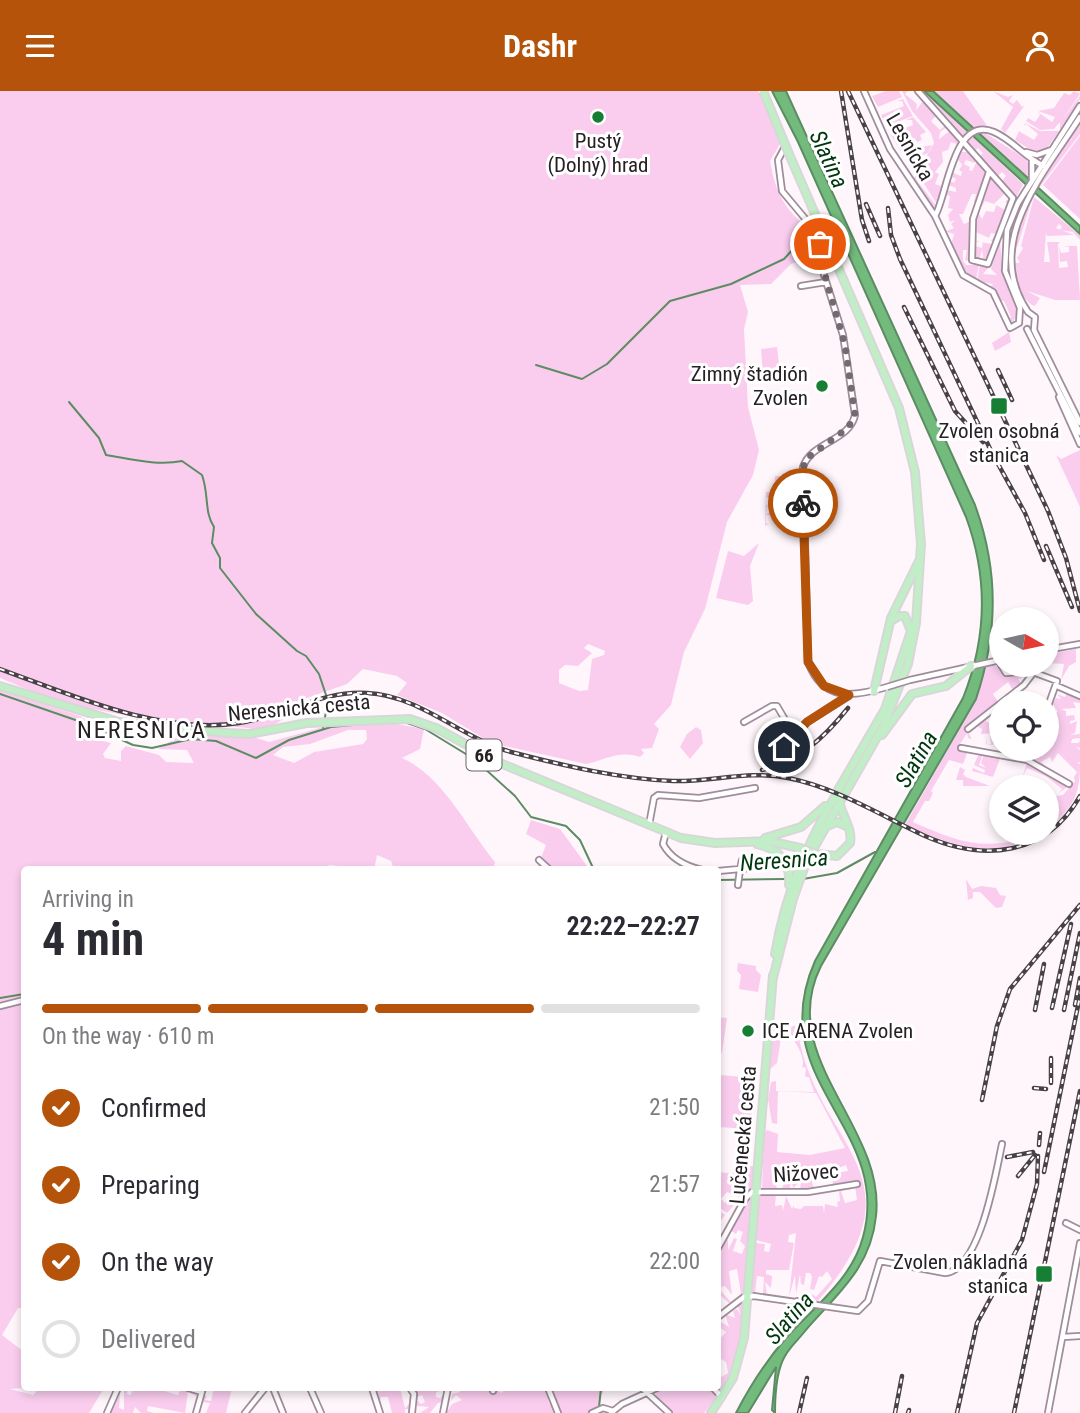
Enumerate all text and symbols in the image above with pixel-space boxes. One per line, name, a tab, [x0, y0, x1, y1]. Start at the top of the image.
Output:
icon: menu	[21, 27, 59, 65]
text: Dashr	[503, 27, 577, 65]
icon: person	[1021, 27, 1059, 65]
marker: Pustý (Dolný) hrad	[590, 109, 606, 125]
street label: Lesnícka	[881, 109, 939, 185]
water label: Slatina	[804, 126, 854, 192]
place label: Pustý (Dolný) hrad	[548, 129, 648, 177]
pin	[790, 214, 850, 274]
icon: bag	[801, 225, 839, 263]
place label: Zimný štadión Zvolen	[691, 362, 808, 410]
marker: Zimný štadión Zvolen	[814, 378, 830, 394]
marker: Zvolen osobná stanica	[989, 396, 1009, 416]
place label: Zvolen osobná stanica	[939, 419, 1059, 467]
courier	[768, 468, 838, 538]
icon: bike	[784, 484, 822, 522]
north arrow	[989, 607, 1059, 677]
map controls	[989, 607, 1059, 845]
street label: Neresnická cesta	[227, 690, 371, 726]
button: locate	[989, 691, 1059, 761]
district label: NERESNICA	[77, 716, 207, 744]
pin	[754, 717, 814, 777]
water label: Slatina	[890, 726, 943, 792]
icon: home	[765, 728, 803, 766]
road number: 66	[466, 740, 502, 771]
button: layers	[989, 775, 1059, 845]
water label: Neresnica	[739, 844, 829, 877]
text: Arriving in	[42, 886, 134, 913]
text: 22:22–22:27	[566, 911, 700, 941]
text: 4 min	[42, 912, 144, 966]
place label: ICE ARENA Zvolen	[762, 1019, 913, 1043]
text: On the way · 610 m	[42, 1023, 214, 1050]
marker: ICE ARENA Zvolen	[740, 1023, 756, 1039]
street label: Lučenecká cesta	[725, 1065, 761, 1205]
icon: check	[42, 1089, 80, 1127]
text: Confirmed	[101, 1093, 207, 1123]
text: 21:50	[649, 1094, 700, 1121]
street label: Nižovec	[772, 1159, 840, 1187]
icon: check	[42, 1166, 80, 1204]
text: Preparing	[101, 1170, 200, 1200]
text: 21:57	[649, 1171, 700, 1198]
icon: check	[42, 1243, 80, 1281]
text: On the way	[101, 1247, 214, 1277]
text: 22:00	[649, 1248, 700, 1275]
place label: Zvolen nákladná stanica	[893, 1250, 1028, 1298]
marker: Zvolen nákladná stanica	[1034, 1264, 1054, 1284]
water label: Slatina	[759, 1287, 819, 1350]
text: Delivered	[101, 1324, 196, 1354]

